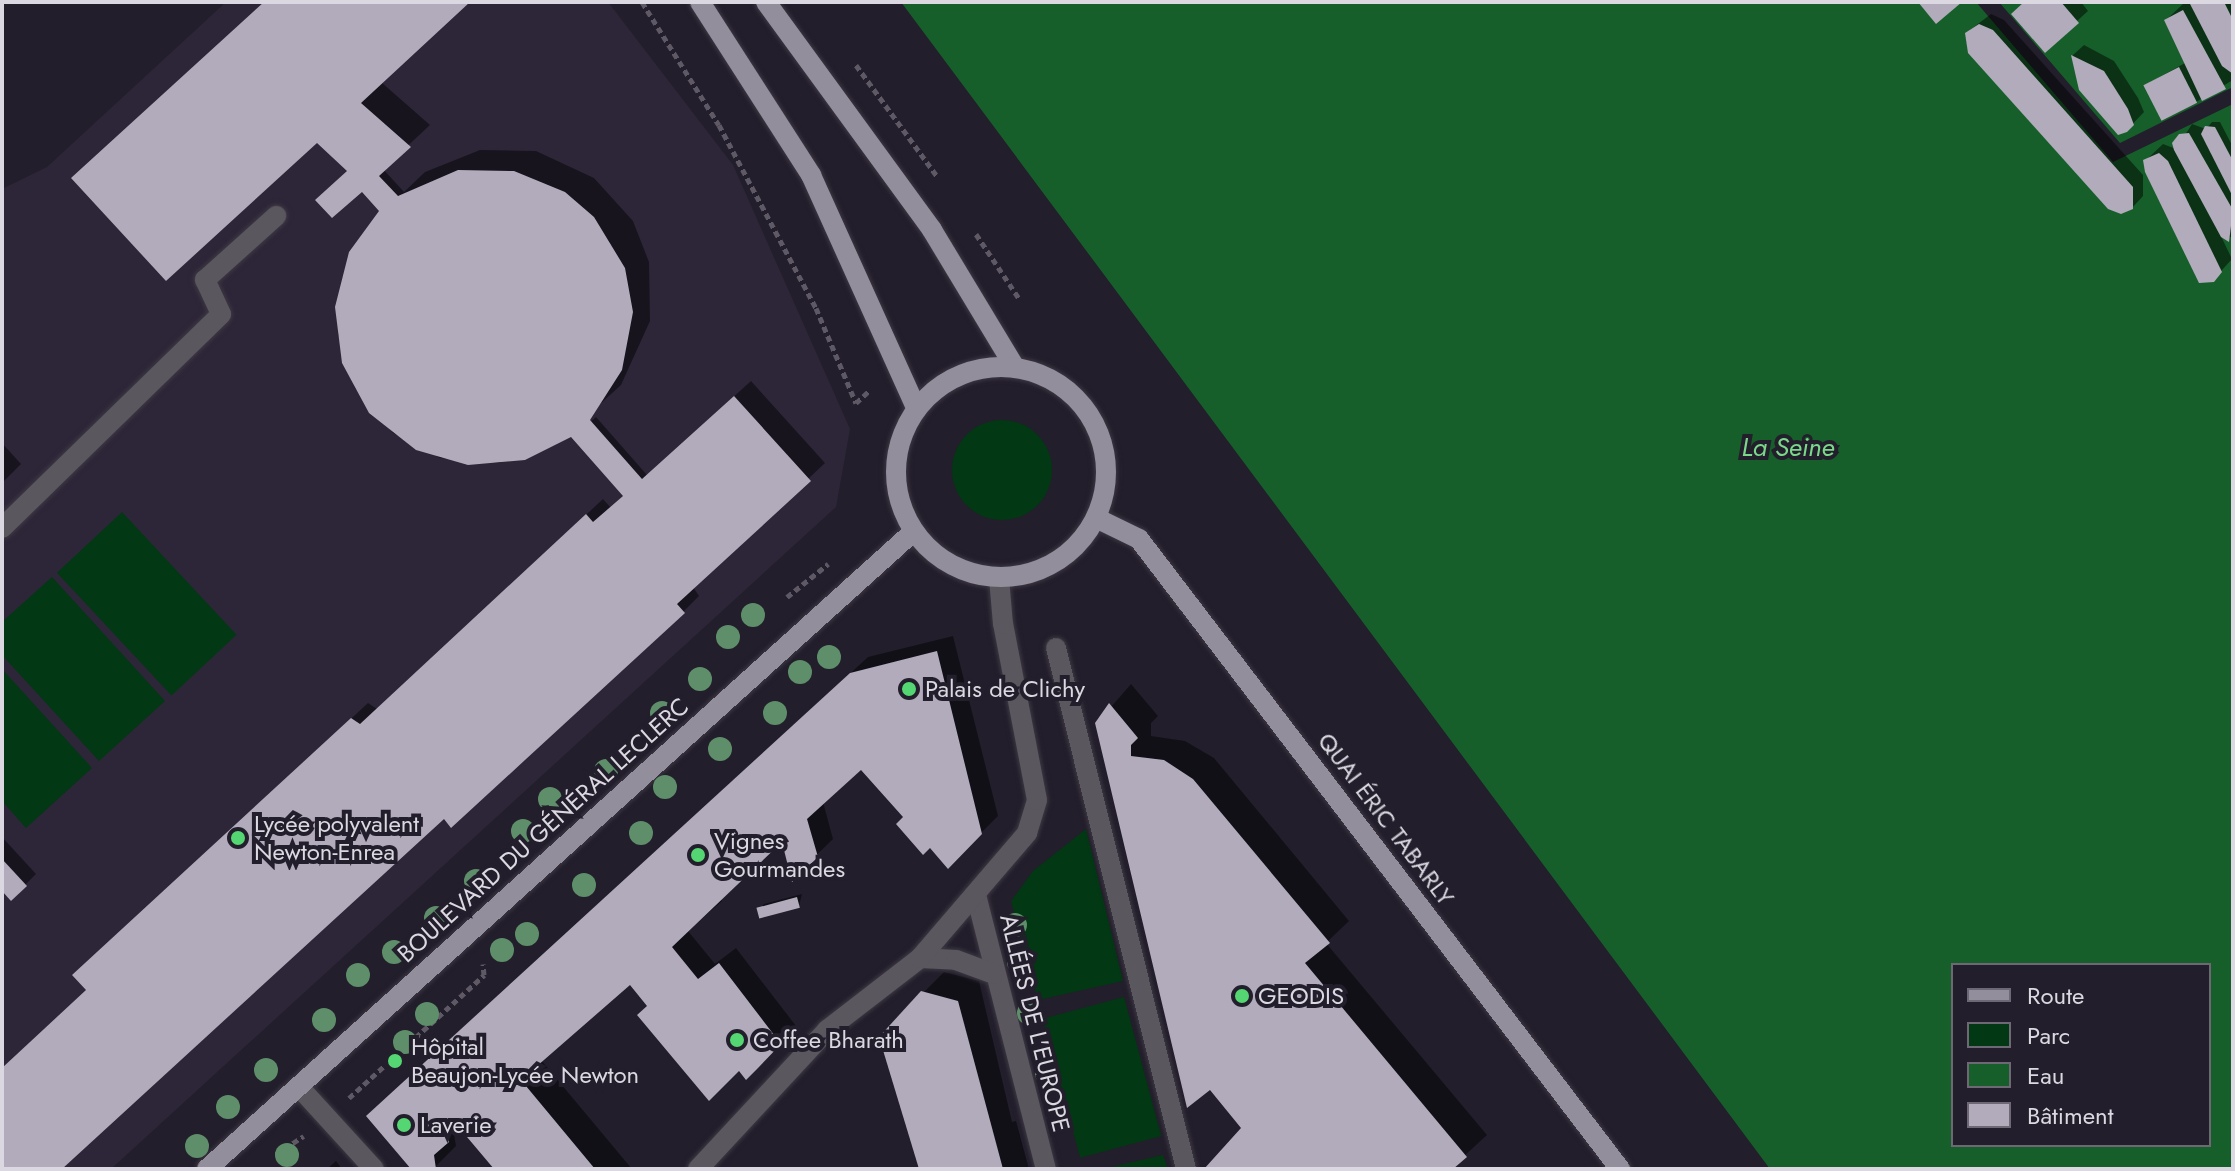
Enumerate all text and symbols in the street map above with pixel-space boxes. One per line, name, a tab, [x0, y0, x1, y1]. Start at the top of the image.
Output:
water label: La Seine	[1741, 432, 1835, 464]
place label: Palais de Clichy	[925, 675, 1085, 703]
marker: Palais de Clichy	[900, 680, 918, 698]
street label: BOULEVARD DU GÉNÉRAL LECLERC	[392, 692, 694, 968]
street label: QUAI ÉRIC TABARLY	[1312, 727, 1460, 911]
place label: Lycée polyvalent Newton-Enrea	[254, 810, 419, 866]
place label: Vignes Gourmandes	[714, 827, 845, 883]
marker: Lycée polyvalent Newton-Enrea	[229, 829, 247, 847]
marker: Vignes Gourmandes	[689, 846, 707, 864]
street label: ALLÉES DE L'EUROPE	[994, 911, 1076, 1135]
legend	[1951, 963, 2211, 1147]
text: Route	[2027, 978, 2084, 1013]
place label: GEODIS	[1258, 982, 1344, 1010]
marker: GEODIS	[1233, 987, 1251, 1005]
text: Parc	[2027, 1018, 2070, 1053]
place label: Coffee Bharath	[753, 1026, 904, 1054]
marker: Coffee Bharath	[728, 1031, 746, 1049]
place label: Hôpital Beaujon-Lycée Newton	[411, 1033, 639, 1089]
marker: Hôpital Beaujon-Lycée Newton	[386, 1052, 404, 1070]
text: Eau	[2027, 1058, 2064, 1093]
text: Bâtiment	[2027, 1098, 2113, 1133]
place label: Laverie	[420, 1111, 492, 1139]
marker: Laverie	[395, 1116, 413, 1134]

